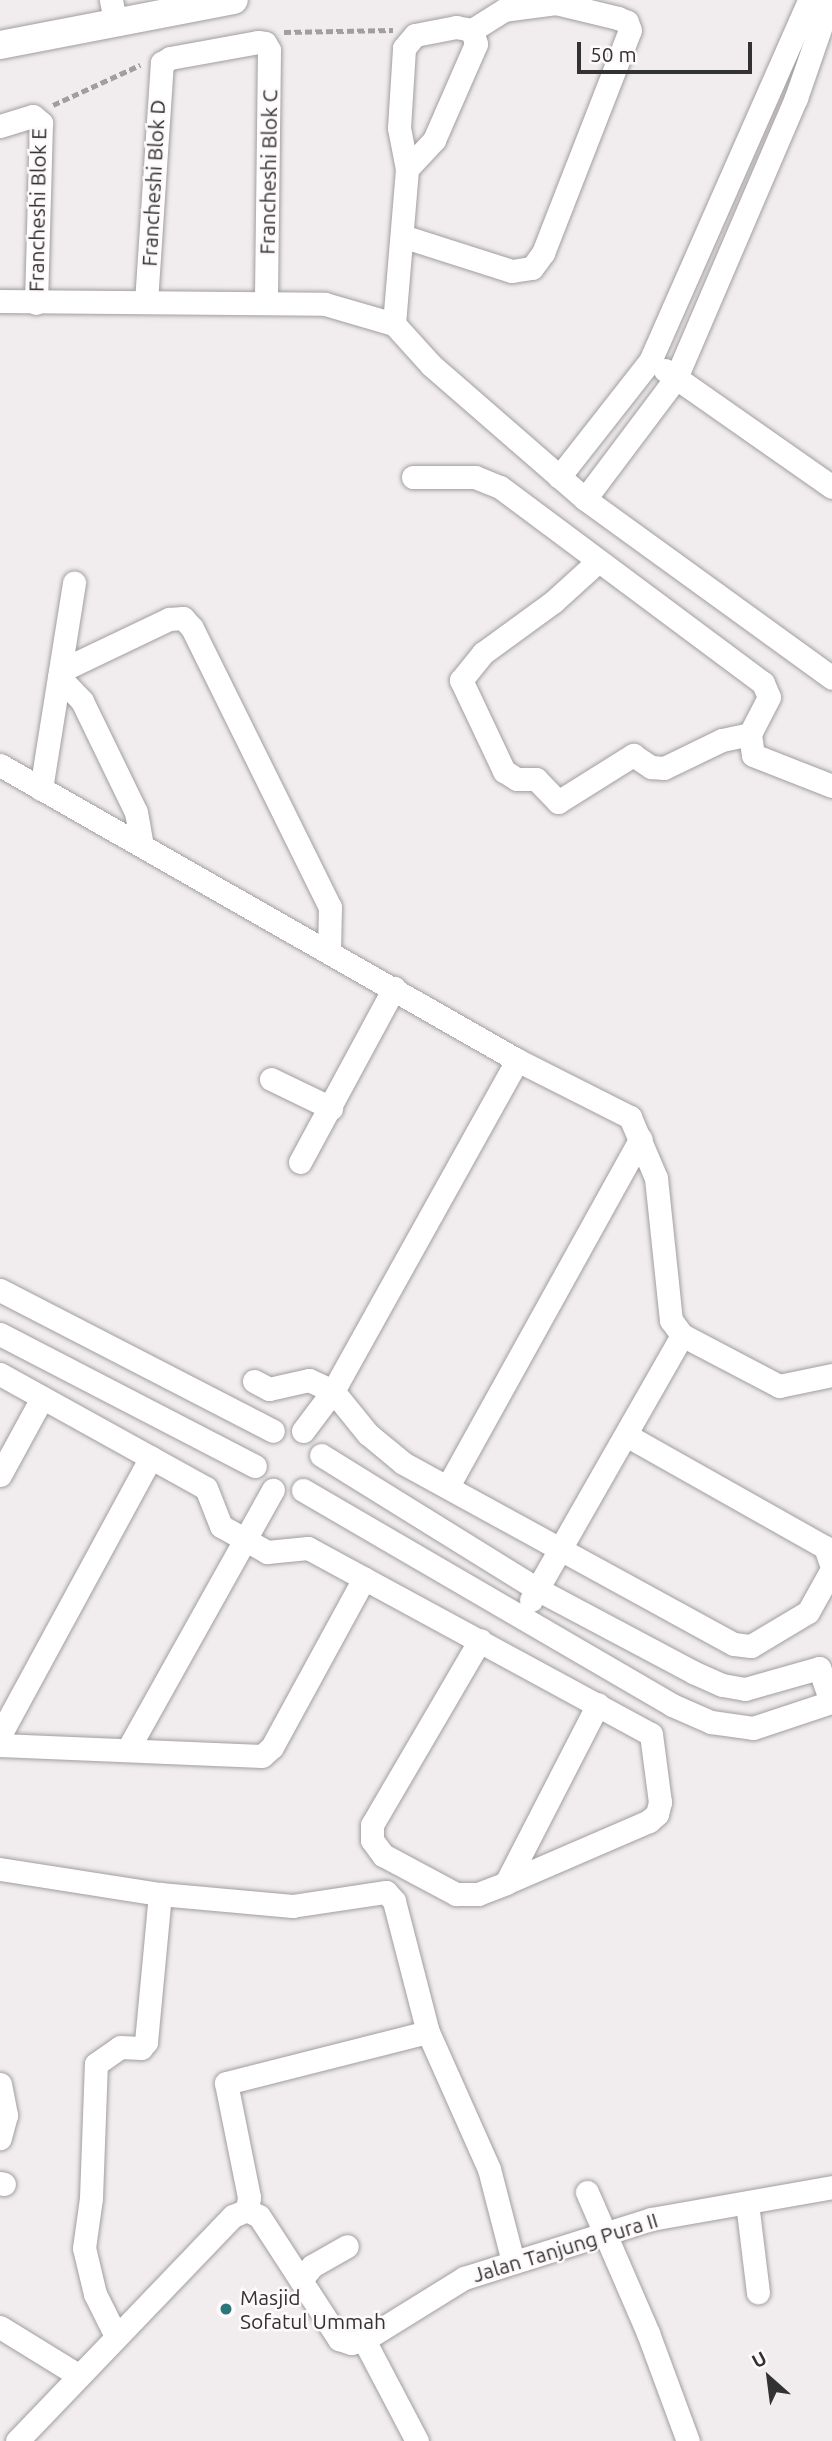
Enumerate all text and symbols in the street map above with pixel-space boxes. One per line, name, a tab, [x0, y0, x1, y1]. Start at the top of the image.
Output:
scale bar	[580, 28, 755, 72]
text: 50 m	[590, 42, 637, 66]
street label: Francheshi Blok C	[254, 89, 282, 255]
street label: Francheshi Blok D	[136, 99, 170, 267]
street label: Francheshi Blok E	[23, 128, 51, 292]
street label: Jalan Tanjung Pura II	[469, 2207, 661, 2287]
place label: Masjid Sofatul Ummah	[240, 2284, 386, 2334]
marker: Masjid Sofatul Ummah	[218, 2301, 234, 2317]
north arrow	[734, 2343, 804, 2413]
text: U	[748, 2347, 770, 2372]

